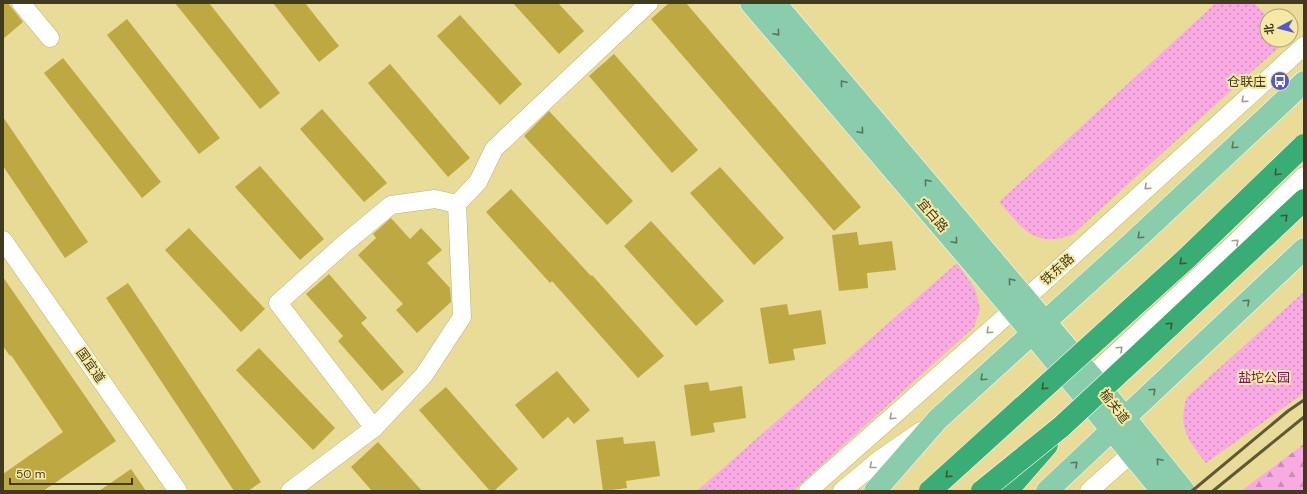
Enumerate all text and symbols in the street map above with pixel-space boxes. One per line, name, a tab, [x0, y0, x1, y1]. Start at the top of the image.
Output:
north arrow	[1259, 8, 1299, 48]
text: 北	[1261, 23, 1277, 36]
one-way arrow	[772, 28, 779, 35]
bus stop icon: 仓联庄	[1269, 70, 1291, 92]
place label: 仓联庄	[1227, 73, 1266, 90]
one-way arrow	[840, 80, 847, 88]
one-way arrow	[1241, 96, 1249, 103]
one-way arrow	[857, 127, 864, 134]
one-way arrow	[1231, 142, 1239, 149]
one-way arrow	[1274, 168, 1282, 176]
one-way arrow	[925, 179, 932, 187]
one-way arrow	[1144, 183, 1152, 190]
street label: 宜白路	[913, 195, 952, 236]
one-way arrow	[1280, 215, 1288, 222]
one-way arrow	[1137, 231, 1144, 238]
one-way arrow	[950, 236, 957, 244]
one-way arrow	[1231, 239, 1239, 247]
street label: 铁东路	[1037, 250, 1078, 289]
one-way arrow	[1179, 258, 1187, 265]
one-way arrow	[1009, 279, 1016, 286]
one-way arrow	[1243, 300, 1250, 307]
one-way arrow	[1165, 323, 1173, 330]
one-way arrow	[986, 327, 994, 334]
street label: 国宜道	[72, 344, 109, 386]
one-way arrow	[1115, 346, 1123, 354]
park label: 盐坨公园	[1238, 369, 1290, 386]
one-way arrow	[980, 373, 988, 381]
one-way arrow	[1042, 383, 1049, 390]
street label: 榆关道	[1096, 386, 1133, 427]
one-way arrow	[1148, 388, 1156, 396]
one-way arrow	[889, 413, 896, 420]
one-way arrow	[1157, 458, 1164, 466]
scale bar	[10, 460, 132, 486]
one-way arrow	[870, 461, 877, 468]
one-way arrow	[1070, 461, 1078, 469]
text: 50 m	[16, 466, 45, 482]
one-way arrow	[945, 470, 953, 477]

